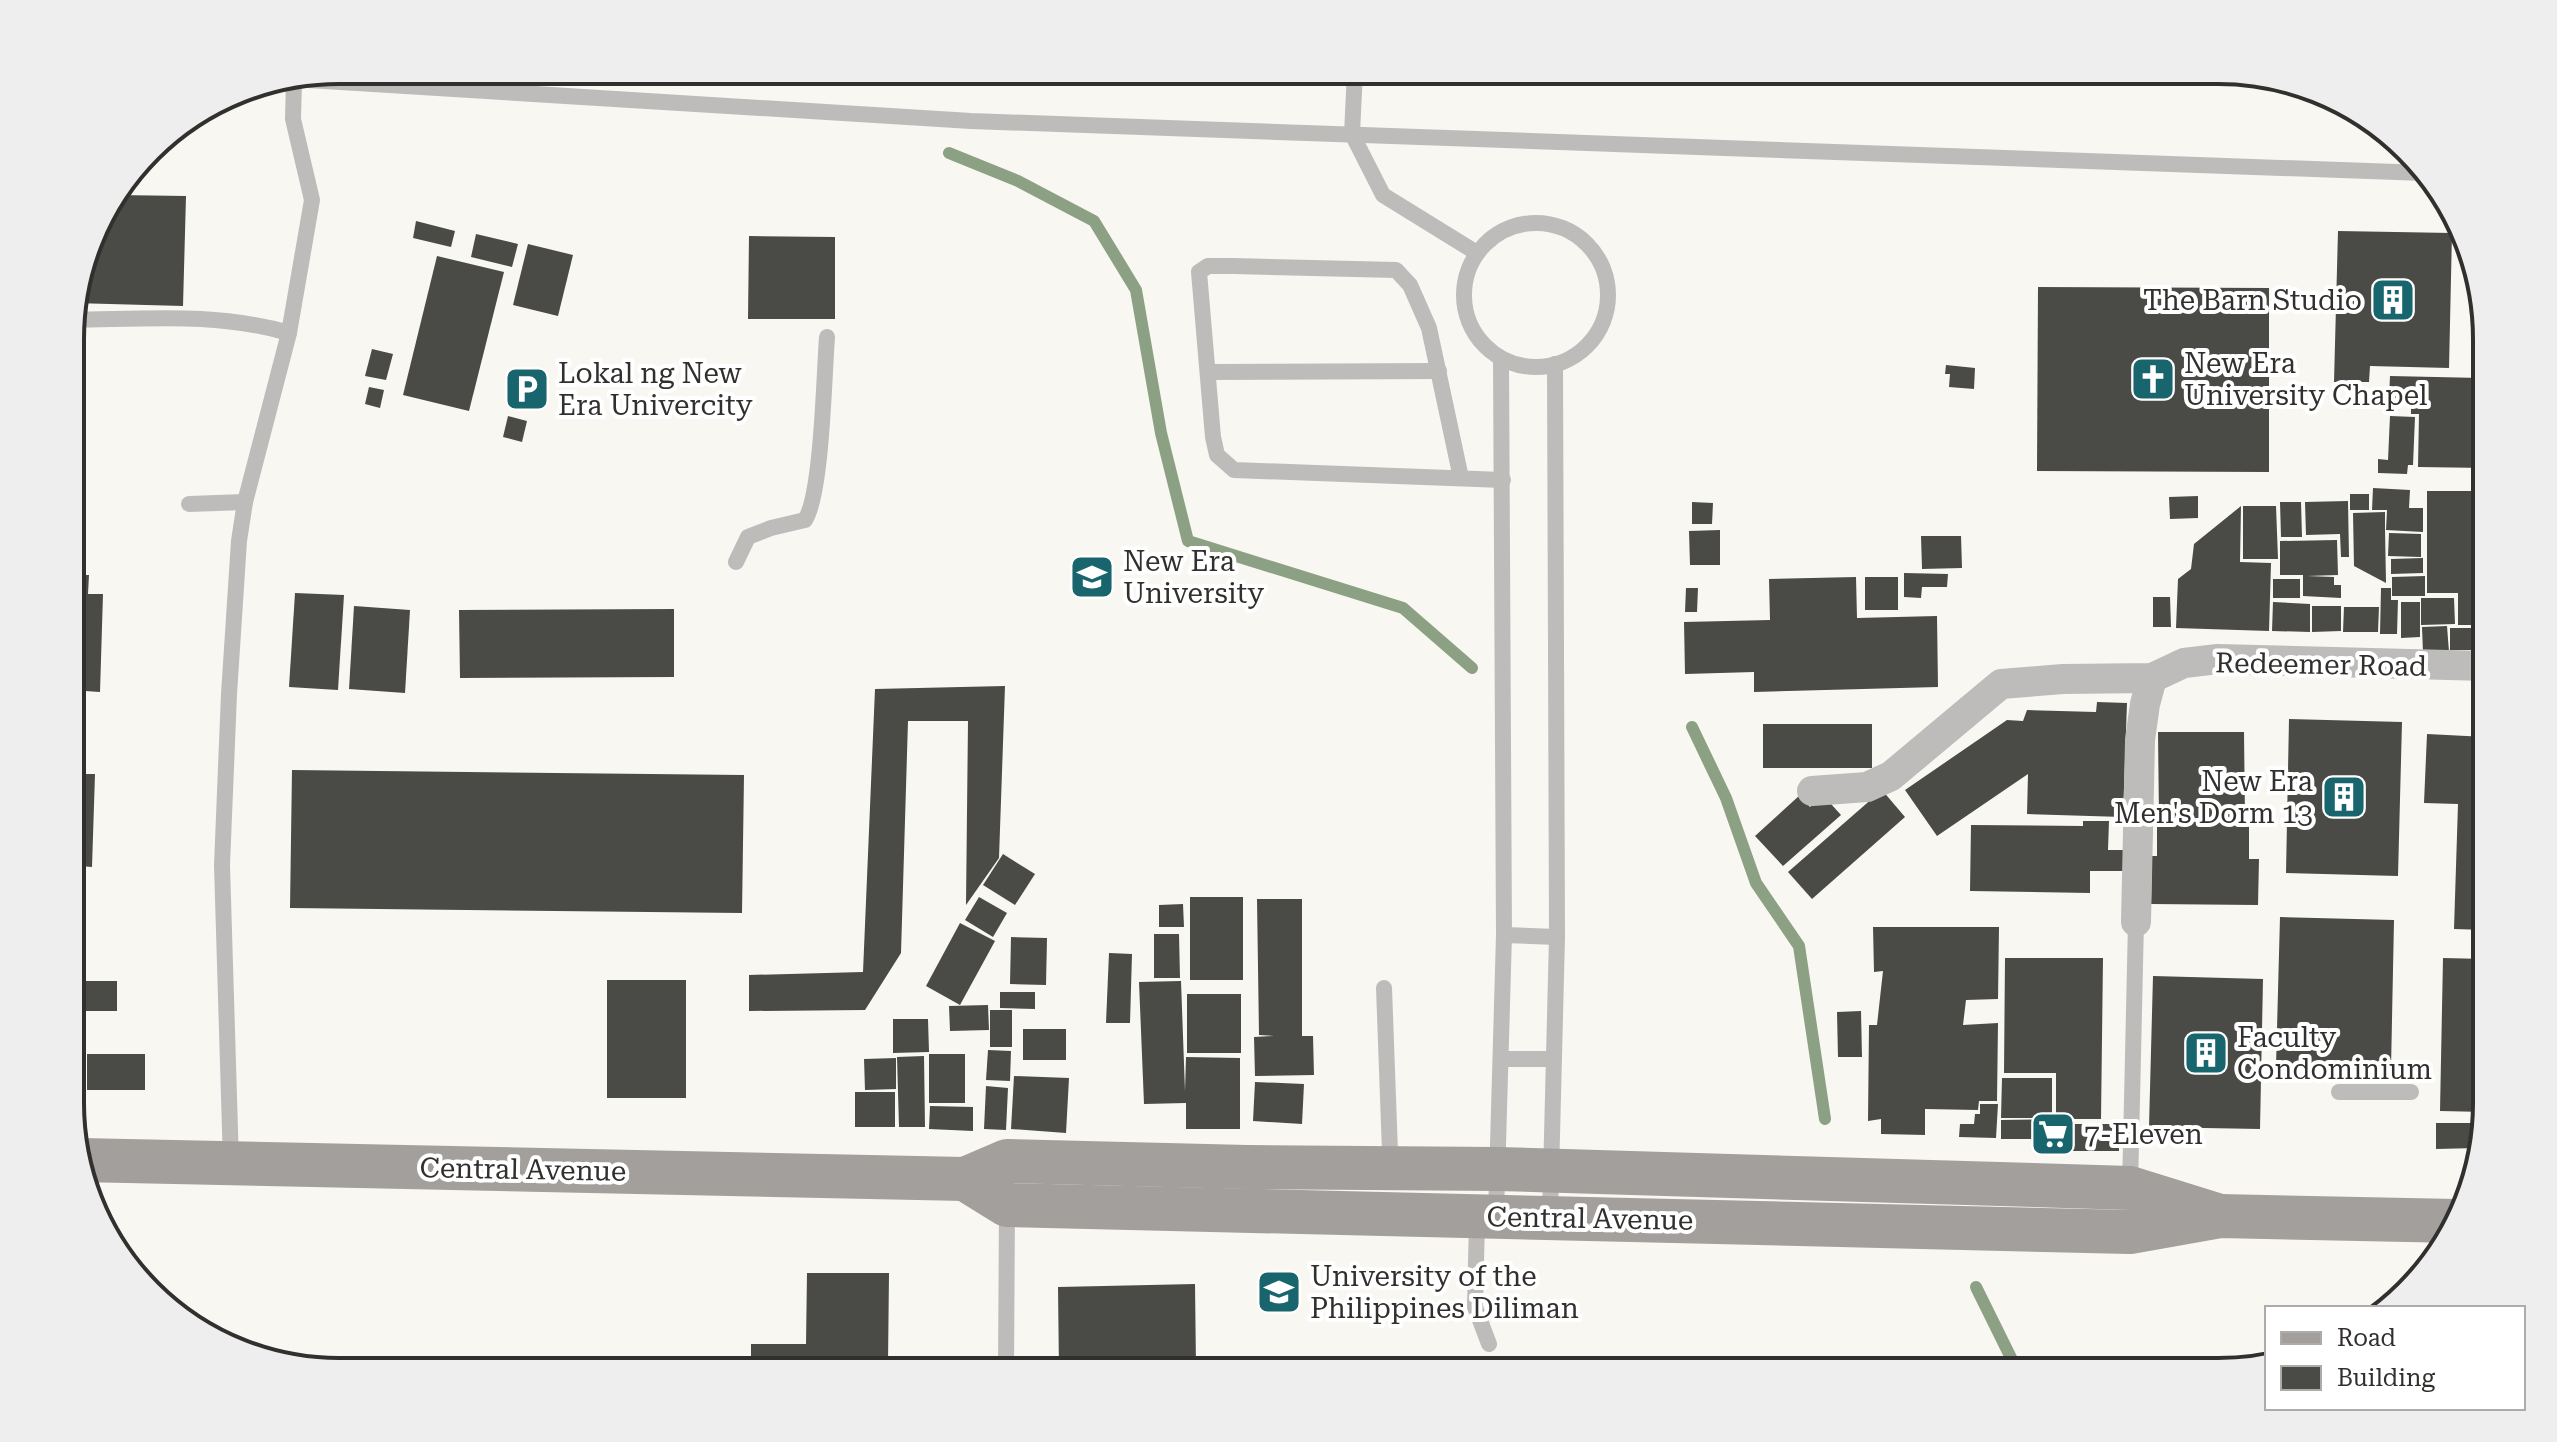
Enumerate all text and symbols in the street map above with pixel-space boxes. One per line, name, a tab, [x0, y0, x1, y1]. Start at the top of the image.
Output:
building icon: The Barn Studio	[2369, 276, 2417, 324]
place label: The Barn Studio	[2143, 284, 2362, 317]
place label: New Era University Chapel	[2184, 347, 2428, 412]
church icon: New Era University Chapel	[2129, 355, 2177, 403]
place label: Lokal ng New Era Univercity	[558, 357, 753, 422]
parking icon: Lokal ng New Era Univercity	[503, 365, 551, 413]
place label: New Era University	[1123, 545, 1264, 610]
school or university icon: New Era University	[1068, 553, 1116, 601]
street label: Redeemer Road	[2215, 646, 2427, 683]
place label: New Era Men's Dorm 13	[2114, 765, 2313, 830]
building icon: New Era Men's Dorm 13	[2320, 773, 2368, 821]
place label: Faculty Condominium	[2237, 1021, 2432, 1086]
building icon: Faculty Condominium	[2182, 1029, 2230, 1077]
supermarket icon: 7-Eleven	[2029, 1110, 2077, 1158]
place label: 7-Eleven	[2084, 1118, 2203, 1151]
street label: Central Avenue	[419, 1151, 627, 1188]
street label: Central Avenue	[1486, 1200, 1694, 1237]
place label: University of the Philippines Diliman	[1310, 1260, 1579, 1325]
school or university icon: University of the Philippines Diliman	[1255, 1268, 1303, 1316]
legend	[2265, 1306, 2525, 1410]
text: Road	[2337, 1324, 2396, 1352]
text: Building	[2337, 1364, 2435, 1392]

